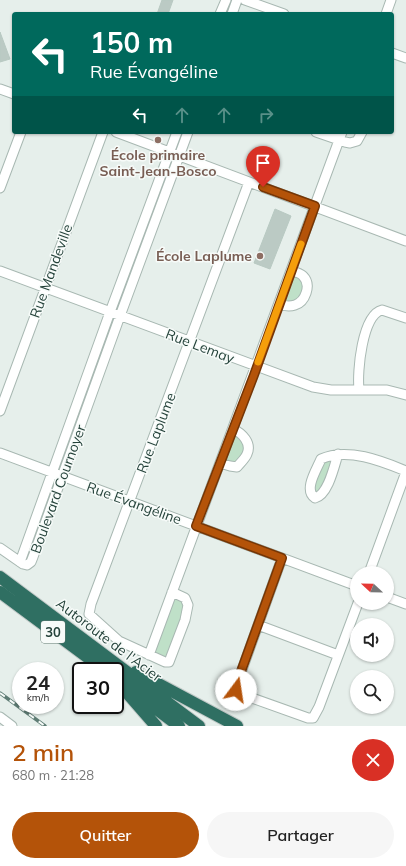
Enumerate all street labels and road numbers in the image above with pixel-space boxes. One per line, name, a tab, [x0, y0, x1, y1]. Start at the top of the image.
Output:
street label: Rue Mandeville	[26, 222, 76, 320]
street label: Rue Lemay	[163, 325, 237, 368]
street label: Rue Laplume	[132, 390, 180, 476]
street label: Boulevard Cournoyer	[26, 421, 90, 556]
street label: Rue Évangéline	[84, 478, 184, 528]
street label: Autoroute de l'Acier	[53, 594, 166, 686]
road number: 30	[41, 621, 65, 643]

